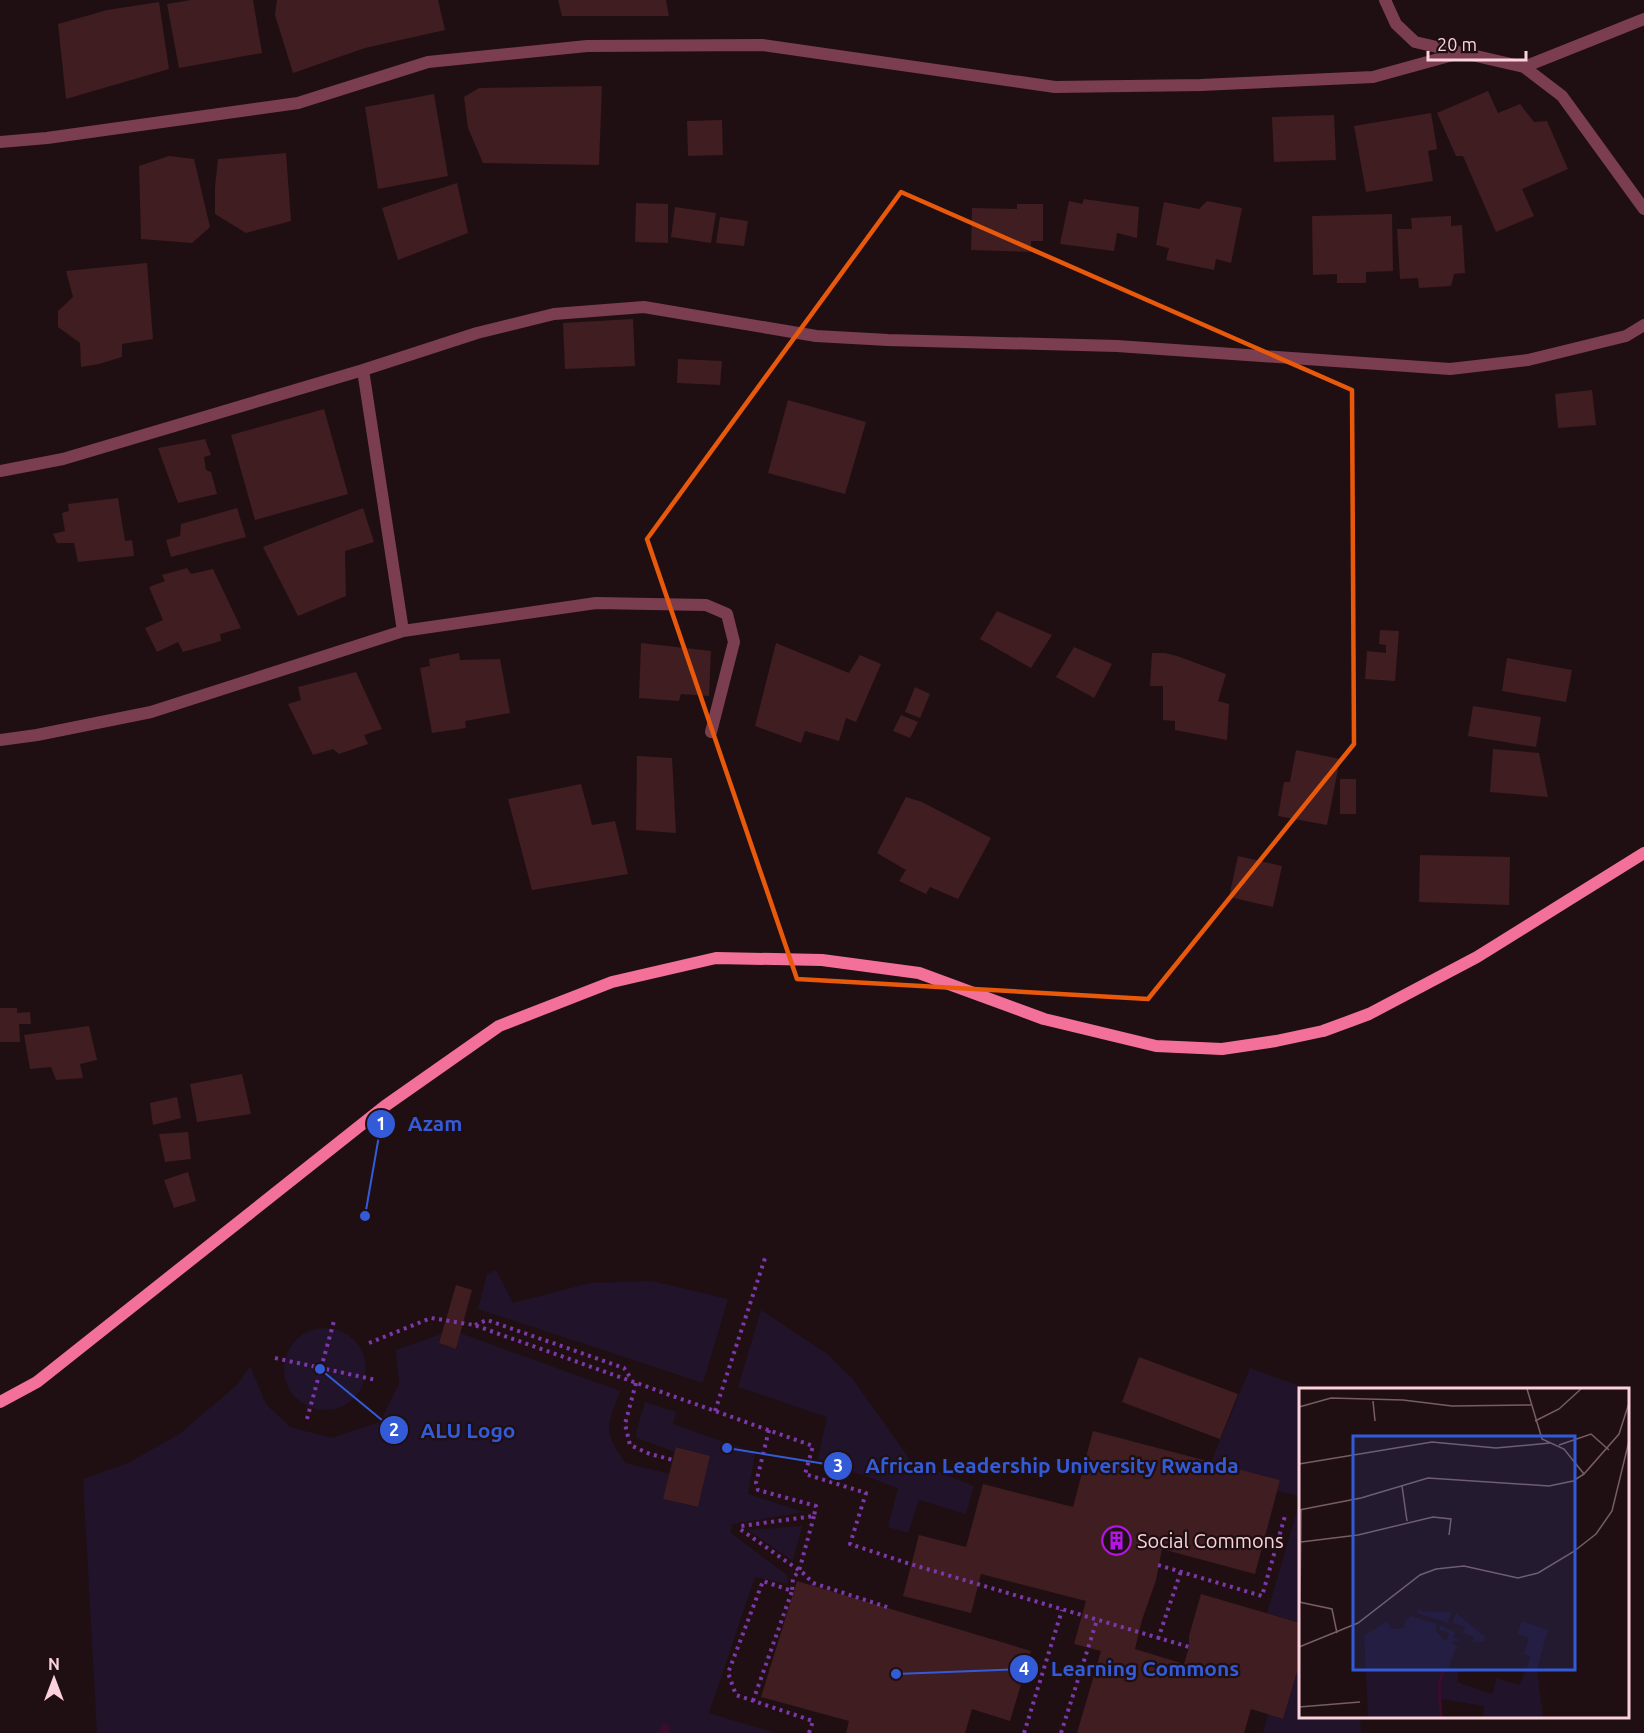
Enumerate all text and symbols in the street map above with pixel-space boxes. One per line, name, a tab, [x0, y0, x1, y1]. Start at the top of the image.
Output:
scale bar	[1428, 24, 1526, 62]
text: 20 m	[1437, 34, 1477, 54]
callout: Azam	[366, 1105, 475, 1144]
text: Azam	[408, 1111, 462, 1135]
text: 1	[376, 1113, 386, 1133]
inset map	[1299, 1388, 1629, 1718]
callout: ALU Logo	[379, 1411, 528, 1450]
text: ALU Logo	[420, 1418, 516, 1442]
text: 2	[389, 1419, 399, 1439]
callout: African Leadership University Rwanda	[823, 1447, 1251, 1486]
text: African Leadership University Rwanda	[865, 1453, 1239, 1477]
text: 3	[833, 1455, 843, 1475]
building icon: Social Commons	[1100, 1525, 1132, 1557]
place label: Social Commons	[1137, 1529, 1284, 1552]
north arrow	[24, 1649, 84, 1709]
callout: Learning Commons	[1009, 1649, 1252, 1688]
text: N	[48, 1655, 60, 1673]
text: Learning Commons	[1051, 1656, 1239, 1680]
text: 4	[1019, 1658, 1029, 1678]

